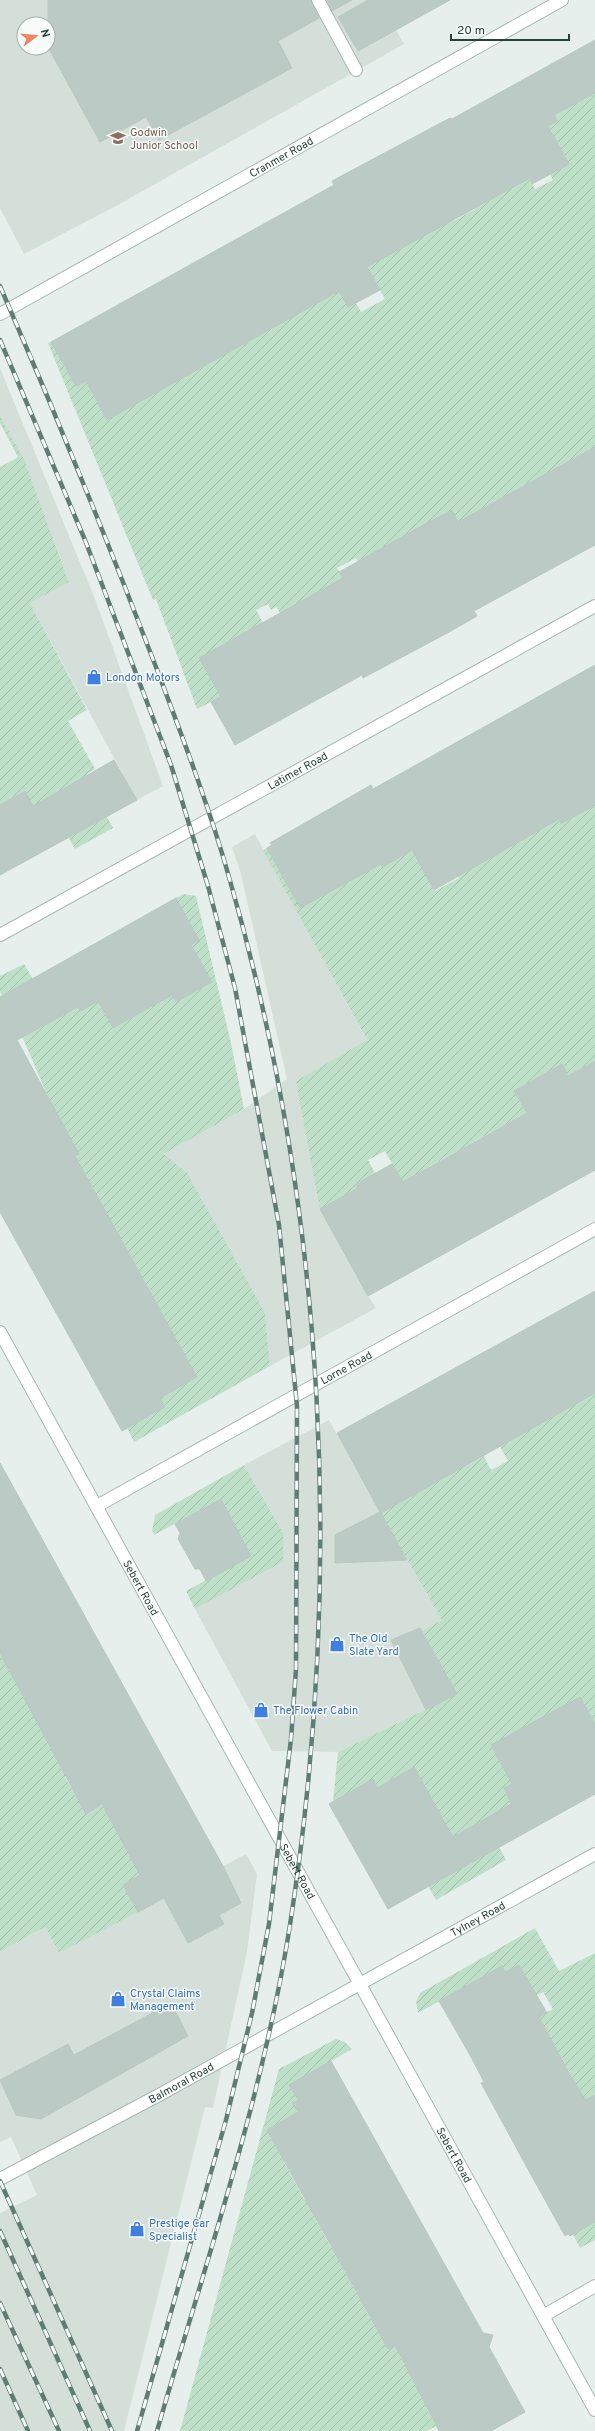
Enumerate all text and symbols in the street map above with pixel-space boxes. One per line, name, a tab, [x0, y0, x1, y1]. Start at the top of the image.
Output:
north arrow	[16, 16, 56, 56]
scale bar	[451, 16, 569, 42]
text: 20 m	[457, 23, 485, 39]
text: N	[37, 28, 52, 39]
place label: Godwin Junior School	[130, 126, 198, 153]
school or university icon: Godwin Junior School	[109, 129, 127, 147]
street label: Cranmer Road	[247, 134, 316, 181]
shop icon: London Motors	[85, 668, 103, 686]
place label: London Motors	[106, 671, 180, 685]
street label: Latimer Road	[266, 749, 330, 794]
street label: Lorne Road	[318, 1348, 375, 1388]
street label: Sebert Road	[119, 1558, 161, 1618]
place label: The Old Slate Yard	[349, 1632, 399, 1659]
shop icon: The Old Slate Yard	[328, 1635, 346, 1653]
shop icon: The Flower Cabin	[252, 1701, 270, 1719]
place label: The Flower Cabin	[273, 1704, 358, 1718]
street label: Sebert Road	[276, 1842, 318, 1902]
street label: Tylney Road	[448, 1899, 508, 1941]
place label: Crystal Claims Management	[130, 1987, 201, 2014]
shop icon: Crystal Claims Management	[109, 1990, 127, 2008]
street label: Balmoral Road	[146, 2060, 217, 2107]
street label: Sebert Road	[432, 2125, 474, 2186]
place label: Prestige Car Specialist	[149, 2217, 210, 2244]
shop icon: Prestige Car Specialist	[128, 2220, 146, 2238]

